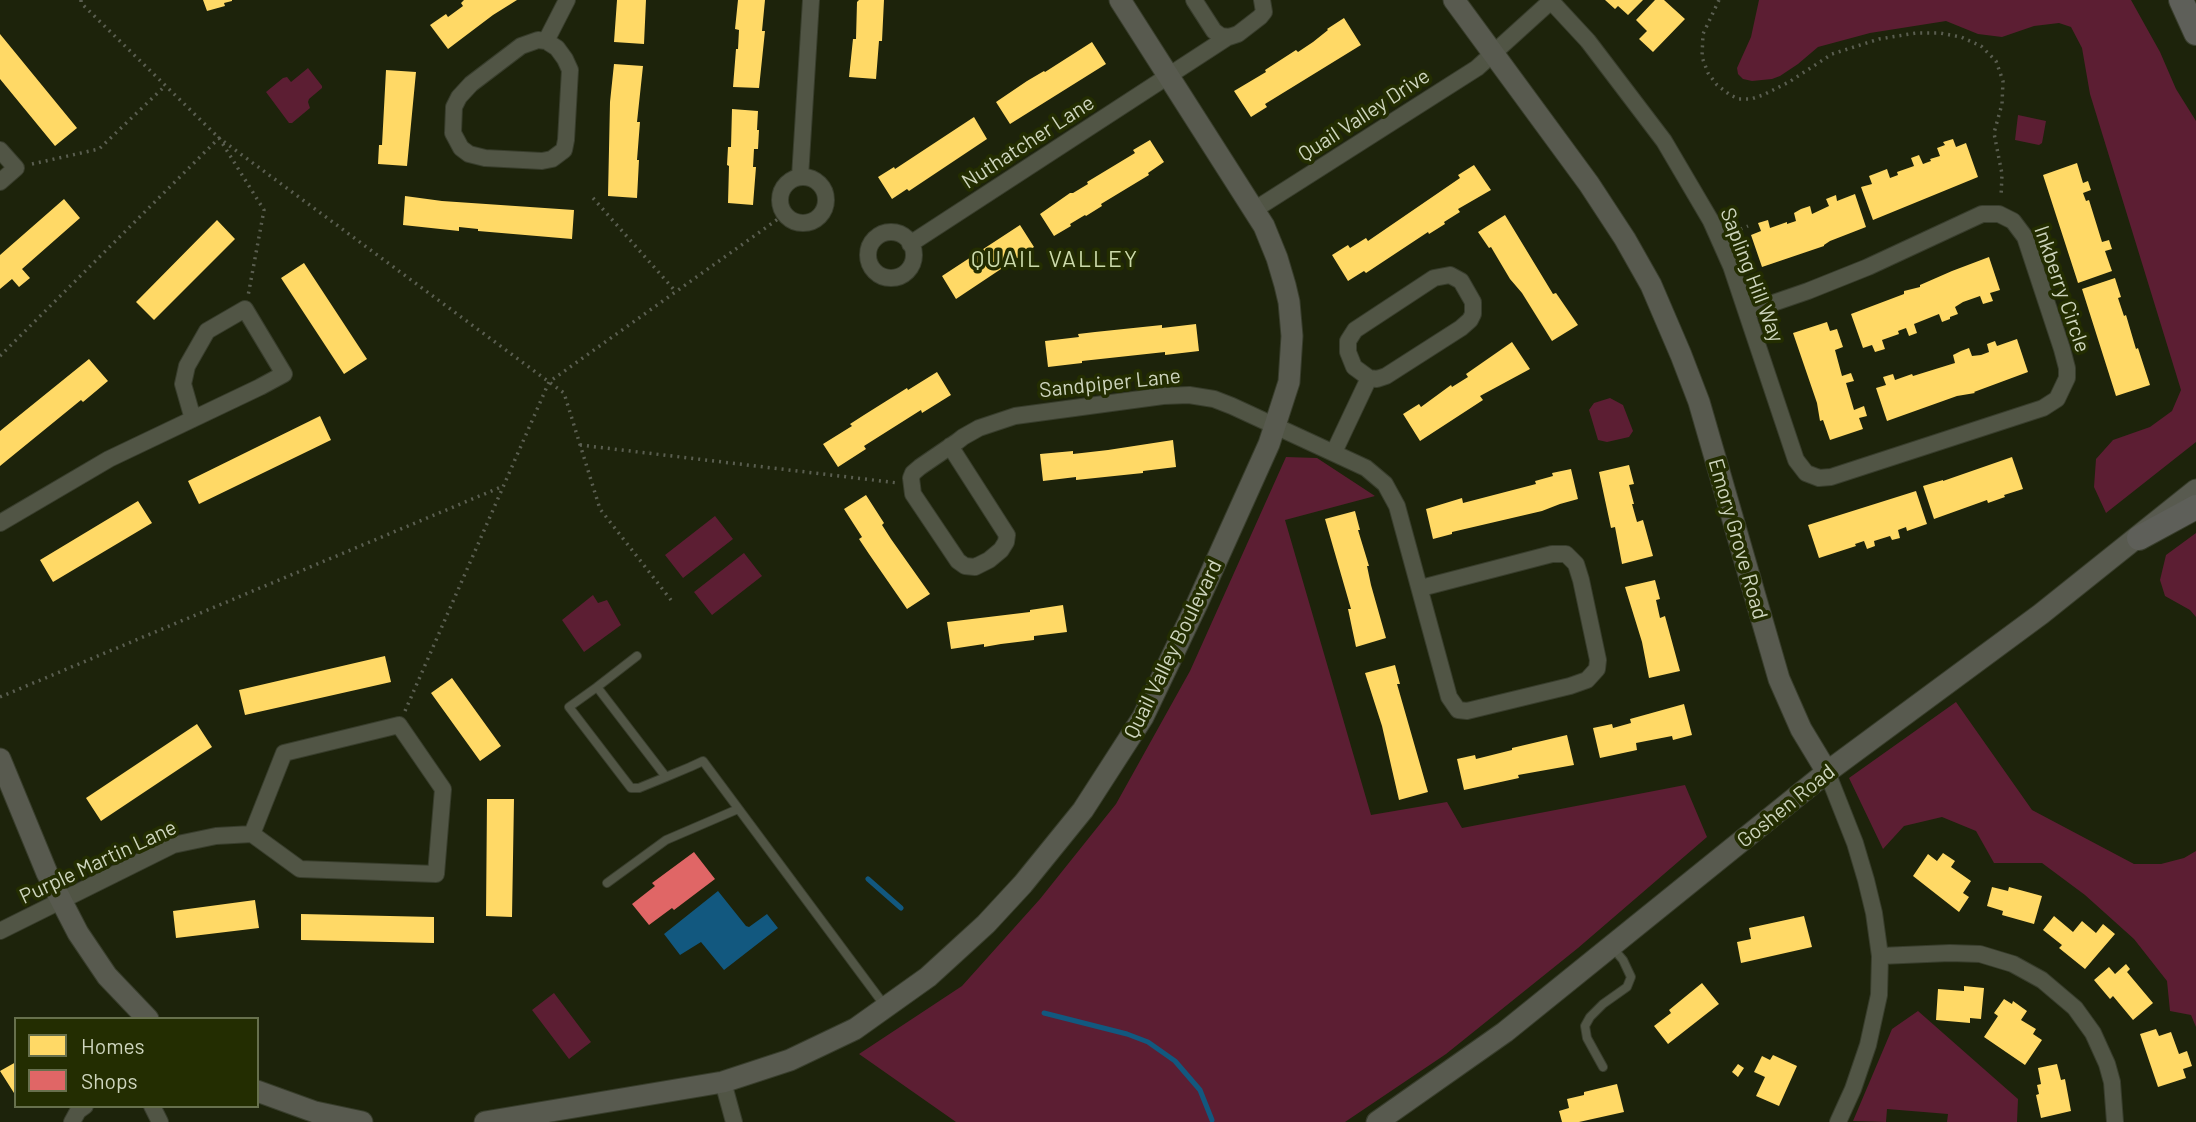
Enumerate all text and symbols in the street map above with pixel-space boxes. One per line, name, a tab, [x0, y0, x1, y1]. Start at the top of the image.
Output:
street label: Quail Valley Drive	[1293, 63, 1435, 167]
street label: Nuthatcher Lane	[957, 90, 1099, 194]
street label: Sapling Hill Way	[1715, 204, 1789, 346]
street label: Inkberry Circle	[2029, 222, 2095, 356]
district label: QUAIL VALLEY	[972, 245, 1138, 273]
street label: Sandpiper Lane	[1038, 363, 1182, 403]
street label: Emory Grove Road	[1703, 456, 1773, 622]
street label: Quail Valley Boulevard	[1119, 555, 1227, 743]
street label: Goshen Road	[1732, 759, 1840, 853]
street label: Purple Martin Lane	[15, 815, 181, 909]
legend	[14, 1017, 259, 1108]
text: Homes	[81, 1033, 145, 1058]
text: Shops	[81, 1068, 138, 1093]

